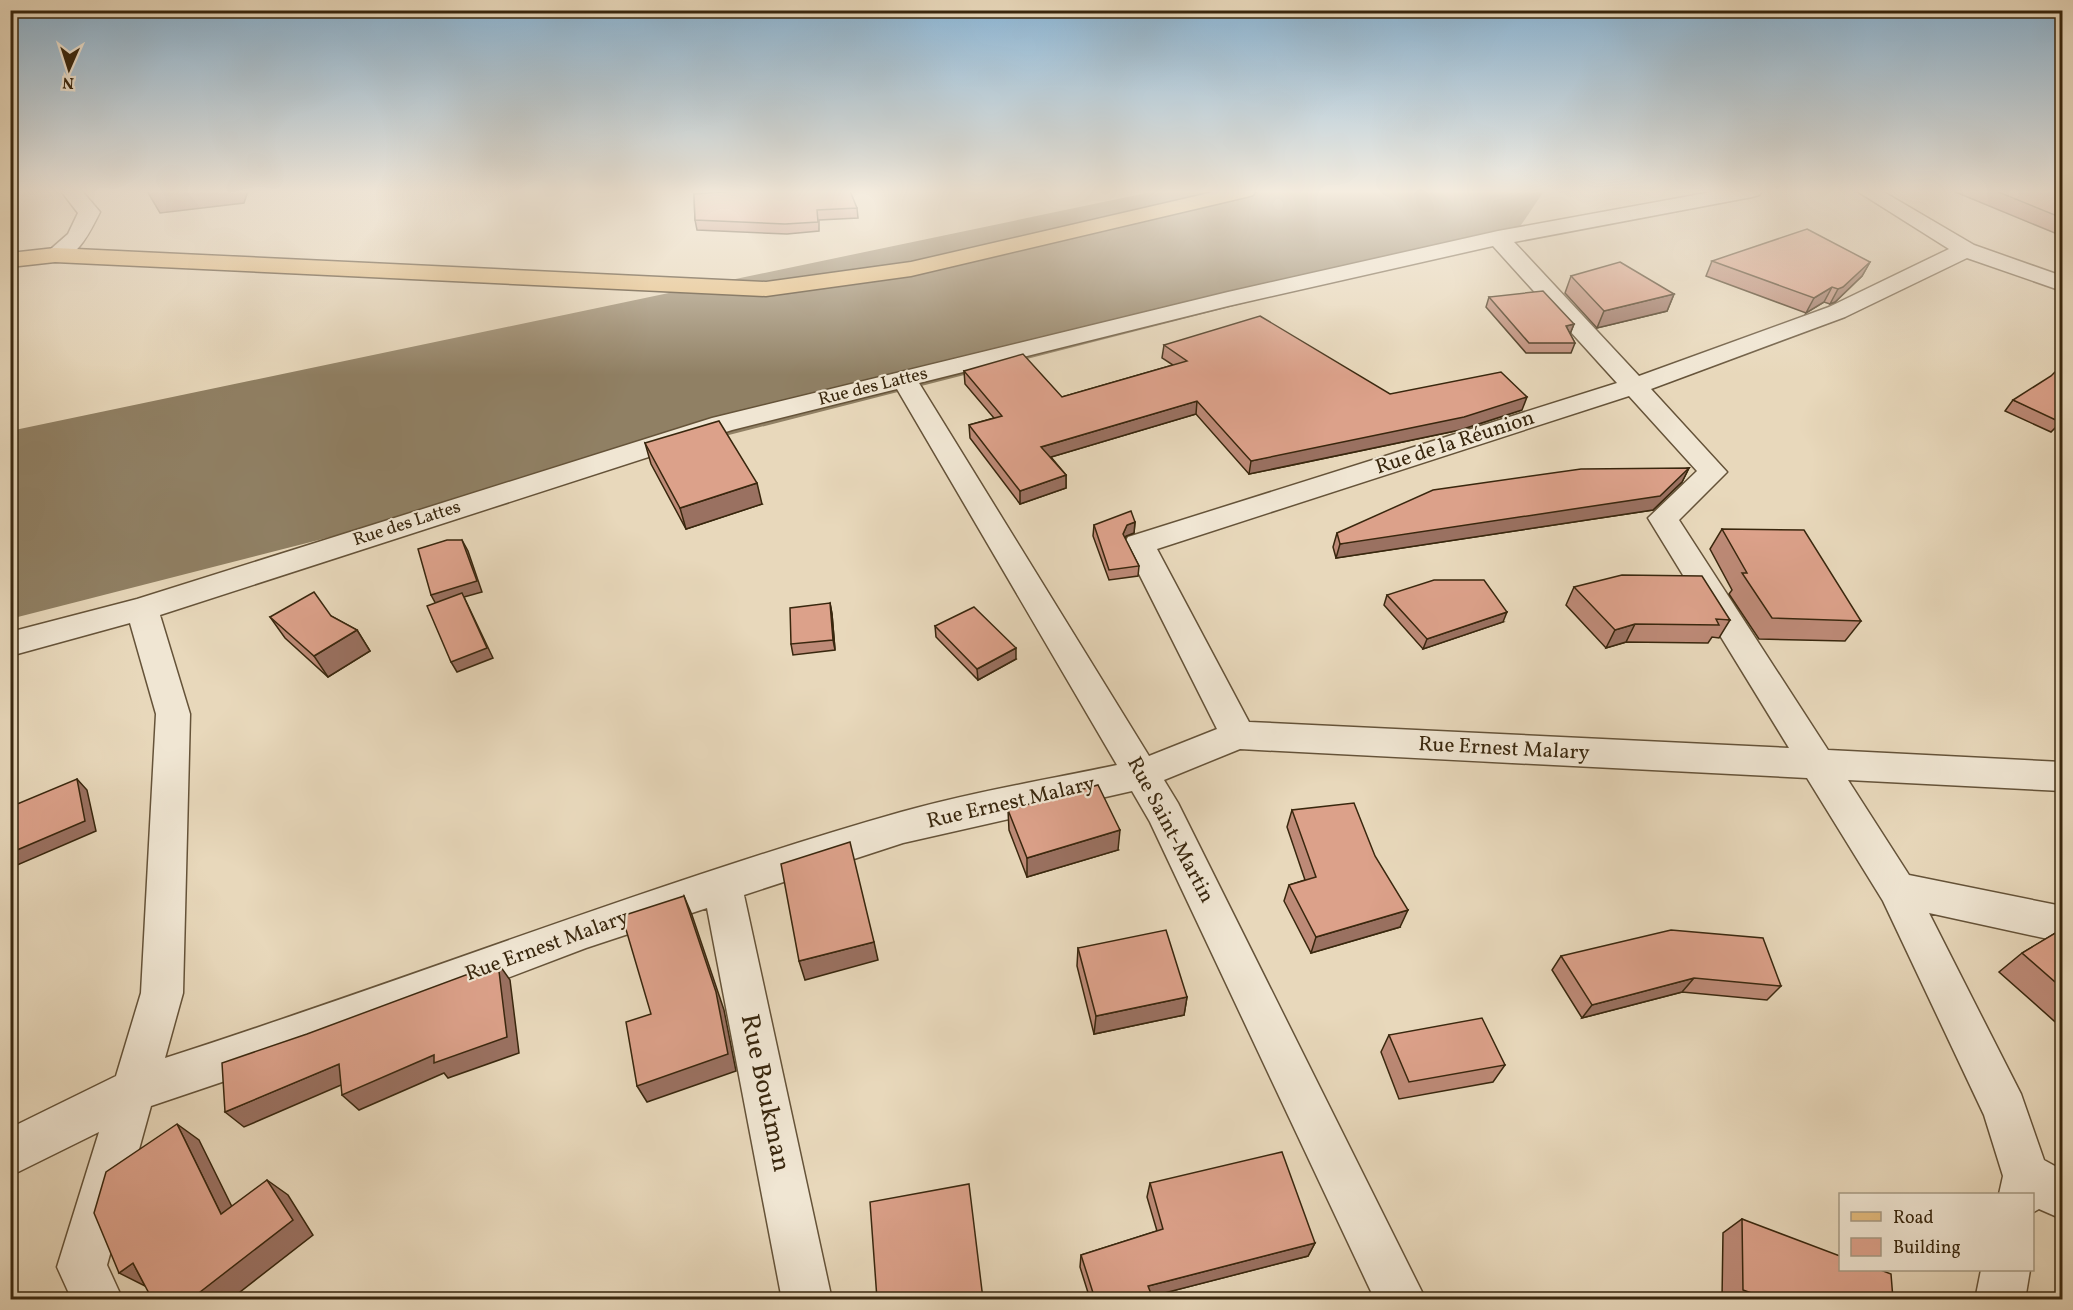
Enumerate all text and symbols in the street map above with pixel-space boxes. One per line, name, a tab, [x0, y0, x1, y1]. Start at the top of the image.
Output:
north arrow	[39, 39, 99, 99]
text: N	[62, 71, 75, 93]
street label: Rue des Lattes	[816, 361, 930, 413]
street label: Rue de la Réunion	[1372, 404, 1538, 482]
street label: Rue des Lattes	[350, 495, 464, 553]
street label: Rue Ernest Malary	[1417, 730, 1591, 768]
street label: Rue Saint-Martin	[1119, 752, 1221, 908]
street label: Rue Ernest Malary	[924, 769, 1099, 836]
street label: Rue Ernest Malary	[461, 903, 633, 989]
street label: Rue Boukman	[731, 1011, 799, 1175]
legend	[1839, 1193, 2034, 1271]
text: Road	[1893, 1206, 1934, 1231]
text: Building	[1893, 1236, 1961, 1261]

